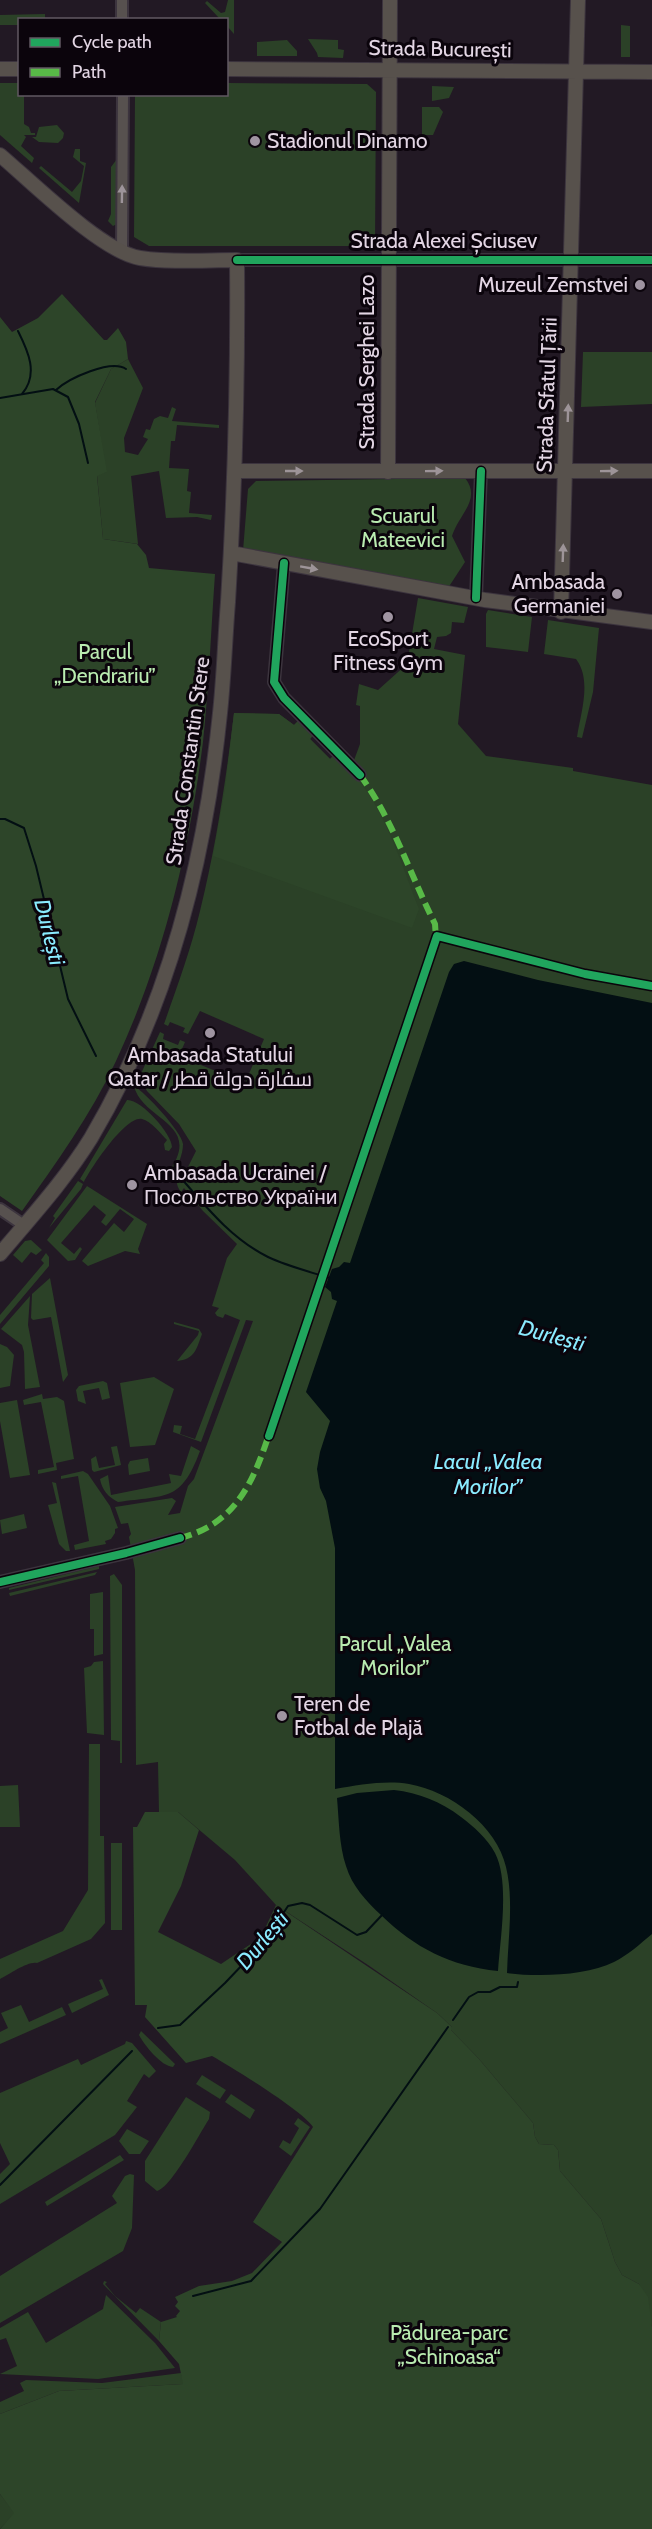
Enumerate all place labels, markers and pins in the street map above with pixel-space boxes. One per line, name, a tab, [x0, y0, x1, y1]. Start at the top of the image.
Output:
place label: Stadionul Dinamo	[267, 128, 428, 153]
marker: Stadionul Dinamo	[248, 134, 262, 148]
place label: Muzeul Zemstvei	[478, 272, 628, 297]
marker: Muzeul Zemstvei	[633, 278, 647, 292]
place label: Ambasada Germaniei	[511, 569, 605, 618]
marker: Ambasada Germaniei	[610, 587, 624, 601]
marker: EcoSport Fitness Gym	[381, 610, 395, 624]
place label: EcoSport Fitness Gym	[333, 626, 443, 675]
marker: Ambasada Statului Qatar / سفارة دولة قطر	[203, 1026, 217, 1040]
place label: Ambasada Statului Qatar / سفارة دولة قطر	[108, 1042, 312, 1091]
place label: Ambasada Ucrainei / Посольство України	[144, 1160, 337, 1209]
marker: Ambasada Ucrainei / Посольство України	[125, 1178, 139, 1192]
place label: Teren de Fotbal de Plajă	[294, 1691, 423, 1741]
marker: Teren de Fotbal de Plajă	[275, 1709, 289, 1723]

